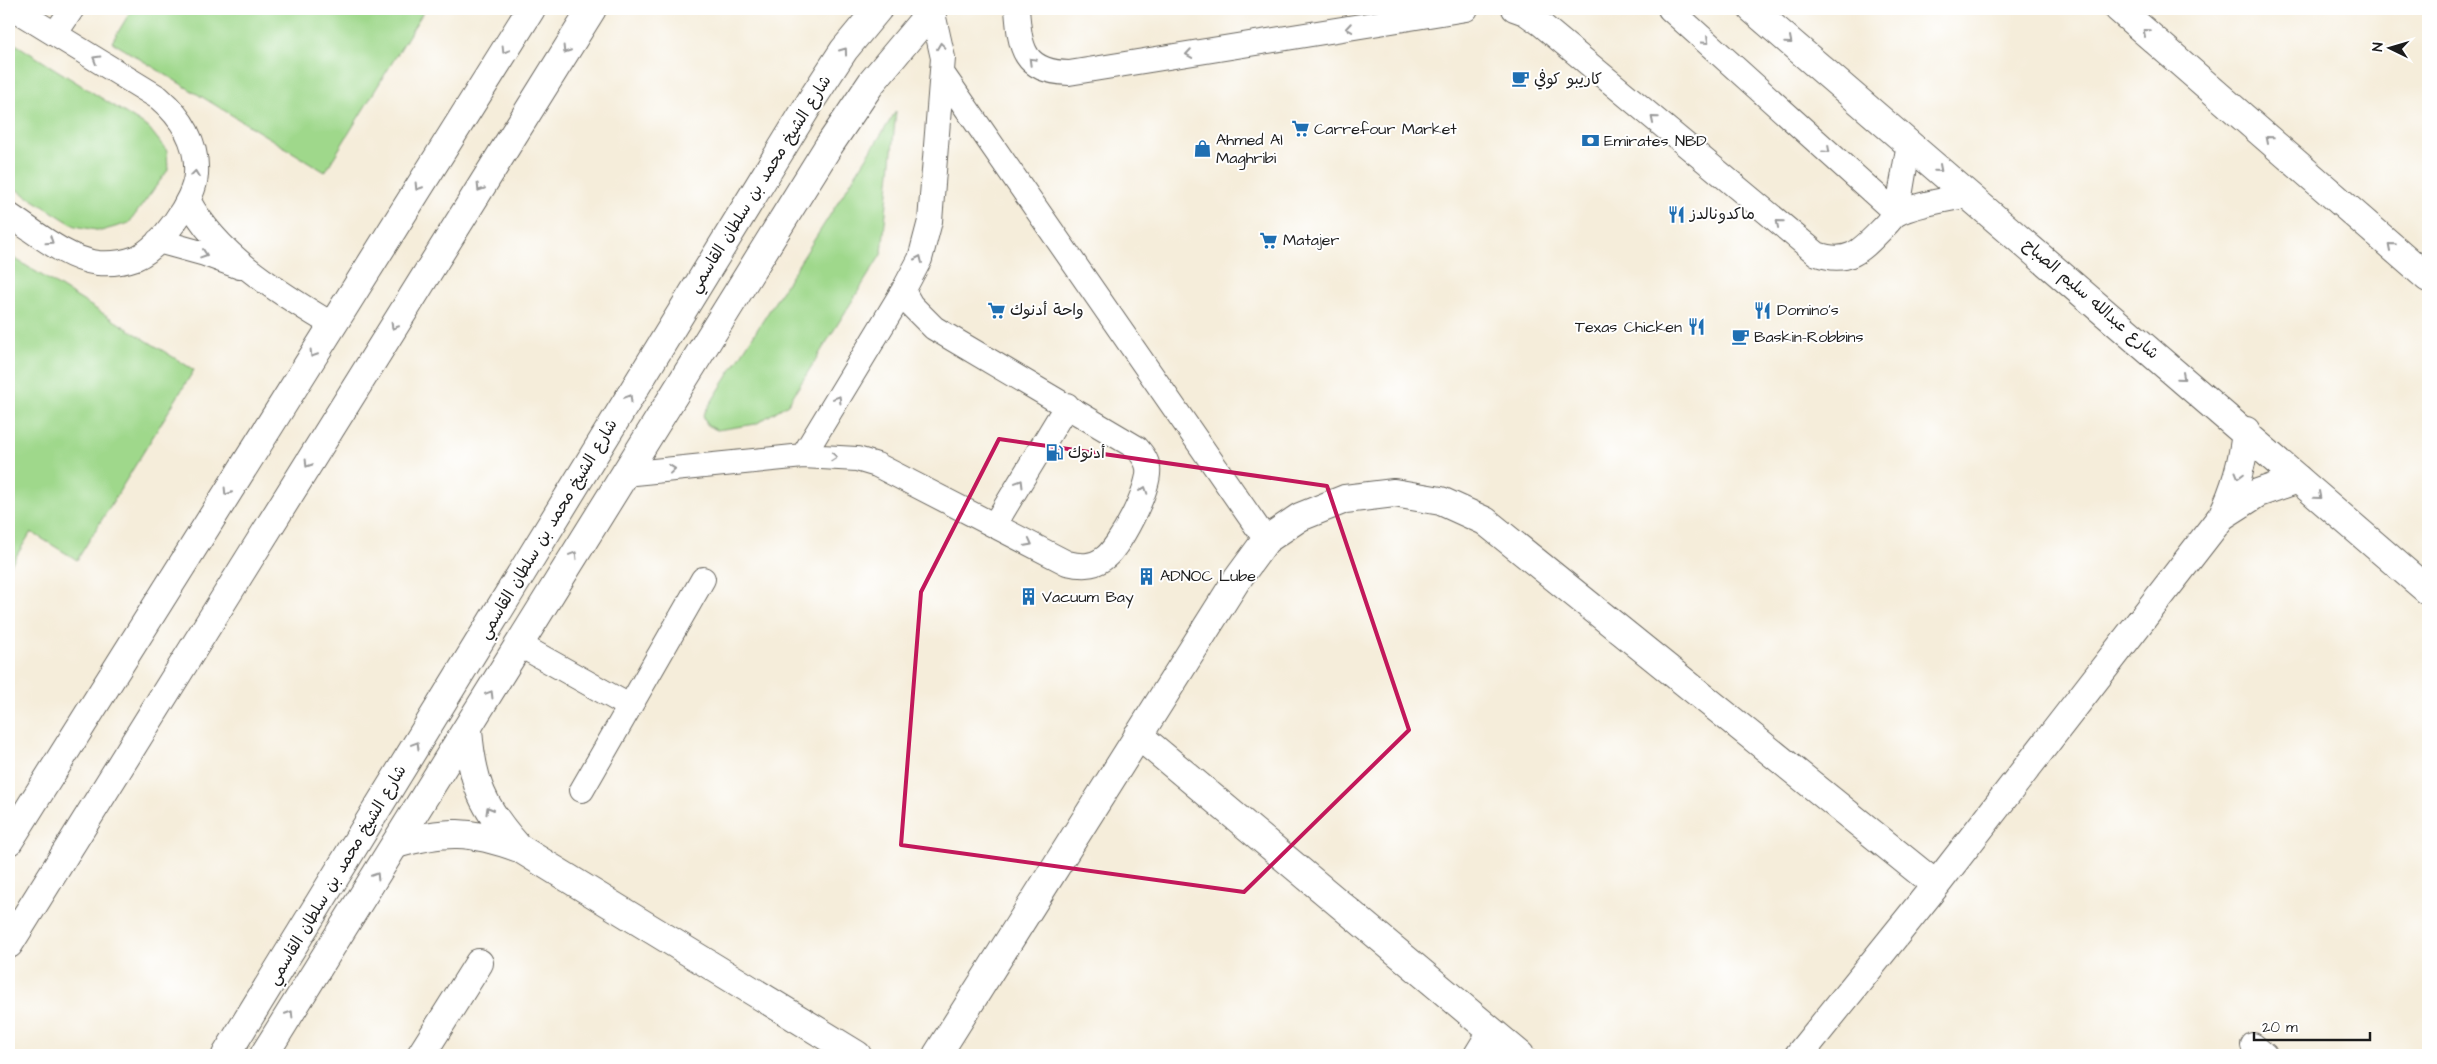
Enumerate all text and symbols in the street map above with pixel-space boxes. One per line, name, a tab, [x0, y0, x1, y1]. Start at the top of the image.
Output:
one-way arrow	[1345, 22, 1353, 32]
north arrow	[2364, 22, 2414, 72]
one-way arrow	[2143, 29, 2152, 38]
one-way arrow	[1784, 35, 1793, 44]
one-way arrow	[1700, 36, 1709, 45]
text: N	[2368, 41, 2388, 52]
one-way arrow	[936, 42, 947, 50]
one-way arrow	[502, 44, 511, 54]
one-way arrow	[563, 45, 572, 54]
one-way arrow	[838, 47, 847, 57]
one-way arrow	[1184, 48, 1193, 58]
one-way arrow	[93, 56, 102, 66]
one-way arrow	[1029, 58, 1038, 67]
place label: كاريبو كوفي	[1534, 68, 1602, 90]
cafe icon: كاريبو كوفي	[1510, 69, 1530, 89]
street label: شارع الشيخ محمد بن سلطان القاسمي	[684, 71, 839, 299]
one-way arrow	[1651, 116, 1660, 125]
place label: Carrefour Market	[1314, 118, 1457, 140]
supermarket icon: Carrefour Market	[1290, 119, 1310, 139]
place label: Ahmed Al Maghribi	[1216, 129, 1283, 170]
place label: Emirates NBD	[1604, 130, 1707, 152]
bank icon: Emirates NBD	[1580, 131, 1600, 151]
one-way arrow	[2266, 136, 2275, 145]
shop icon: Ahmed Al Maghribi	[1192, 139, 1212, 159]
one-way arrow	[1821, 144, 1830, 153]
one-way arrow	[1933, 164, 1942, 172]
one-way arrow	[189, 170, 200, 178]
one-way arrow	[415, 182, 424, 191]
one-way arrow	[477, 183, 487, 192]
place label: ماكدونالدز	[1688, 203, 1755, 225]
restaurant icon: ماكدونالدز	[1666, 204, 1686, 224]
one-way arrow	[1776, 220, 1785, 229]
place label: Matajer	[1283, 229, 1339, 251]
supermarket icon: Matajer	[1259, 230, 1279, 250]
street label: شارع عبدالله سليم الصباح	[2018, 234, 2164, 365]
one-way arrow	[44, 235, 53, 244]
one-way arrow	[2388, 243, 2397, 252]
one-way arrow	[199, 248, 208, 258]
one-way arrow	[913, 255, 924, 264]
place label: واحة أدنوك	[1010, 299, 1084, 321]
place label: Domino's	[1777, 299, 1839, 321]
supermarket icon: واحة أدنوك	[986, 300, 1006, 320]
restaurant icon: Domino's	[1753, 300, 1773, 320]
place label: Texas Chicken	[1575, 316, 1682, 338]
restaurant icon: Texas Chicken	[1686, 317, 1706, 337]
one-way arrow	[391, 321, 401, 330]
place label: Baskin-Robbins	[1754, 326, 1864, 348]
cafe icon: Baskin-Robbins	[1730, 327, 1750, 347]
one-way arrow	[309, 349, 319, 358]
one-way arrow	[2177, 372, 2186, 381]
one-way arrow	[622, 394, 632, 403]
one-way arrow	[831, 396, 841, 405]
street label: شارع الشيخ محمد بن سلطان القاسمي	[473, 415, 625, 645]
place label: أدنوك	[1068, 442, 1105, 464]
fuel station icon: أدنوك	[1044, 443, 1064, 463]
one-way arrow	[830, 451, 838, 462]
one-way arrow	[305, 458, 315, 467]
one-way arrow	[668, 464, 676, 475]
one-way arrow	[2234, 471, 2244, 479]
one-way arrow	[1014, 479, 1024, 488]
one-way arrow	[1139, 486, 1149, 495]
one-way arrow	[223, 487, 233, 496]
one-way arrow	[2312, 490, 2321, 499]
one-way arrow	[1024, 537, 1033, 547]
one-way arrow	[568, 551, 578, 560]
place label: ADNOC Lube	[1160, 565, 1256, 587]
building icon: ADNOC Lube	[1136, 566, 1156, 586]
place label: Vacuum Bay	[1042, 586, 1134, 609]
building icon: Vacuum Bay	[1018, 587, 1038, 607]
one-way arrow	[483, 690, 493, 699]
one-way arrow	[410, 742, 419, 751]
street label: شارع الشيخ محمد بن سلطان القاسمي	[262, 761, 414, 991]
one-way arrow	[485, 806, 495, 815]
one-way arrow	[370, 872, 379, 882]
scale bar	[2254, 1009, 2371, 1041]
one-way arrow	[284, 1010, 293, 1019]
text: 20 m	[2262, 1017, 2298, 1038]

